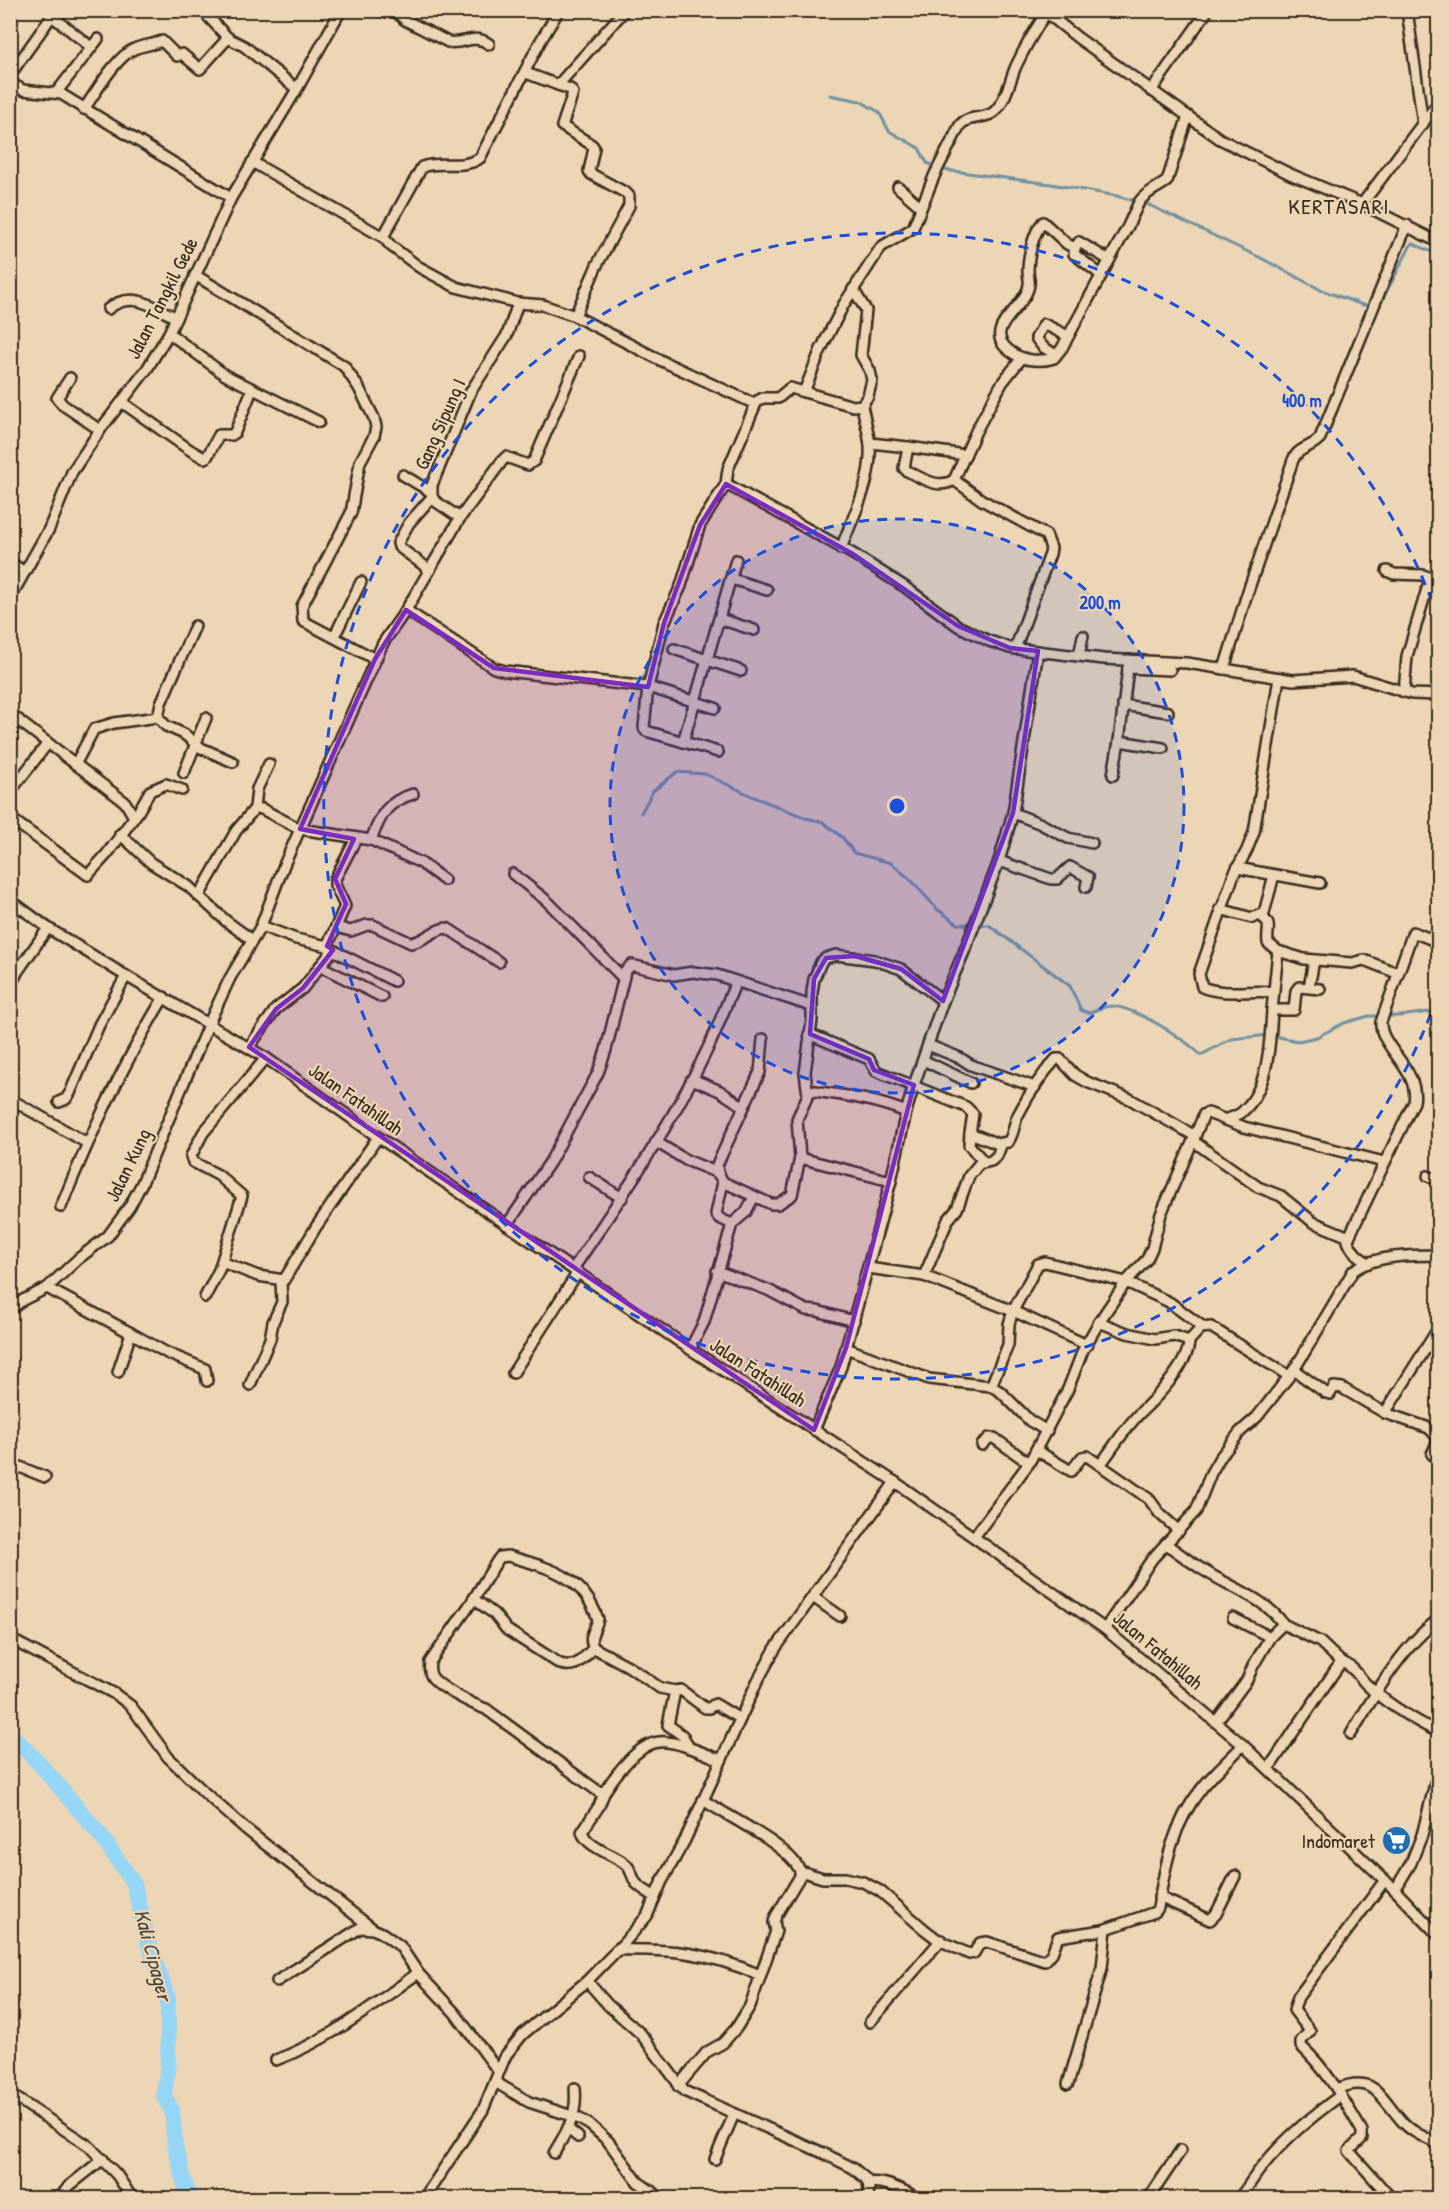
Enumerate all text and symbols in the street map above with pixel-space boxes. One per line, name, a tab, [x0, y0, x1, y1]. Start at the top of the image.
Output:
district label: KERTASARI	[1288, 191, 1390, 221]
street label: Jalan Tangkil Gede	[119, 232, 204, 363]
street label: Gang Sipung I	[407, 374, 472, 474]
text: 400 m	[1282, 388, 1322, 413]
text: 200 m	[1080, 590, 1120, 615]
centre of rings	[887, 796, 907, 816]
street label: Jalan Fatahillah	[304, 1056, 409, 1141]
street label: Jalan Kung	[98, 1124, 157, 1206]
street label: Jalan Fatahillah	[705, 1330, 812, 1413]
street label: Jalan Fatahillah	[1108, 1604, 1209, 1695]
supermarket icon: Indomaret	[1380, 1825, 1412, 1857]
place label: Indomaret	[1301, 1827, 1376, 1854]
water label: Kali Cipager	[127, 1906, 180, 2007]

